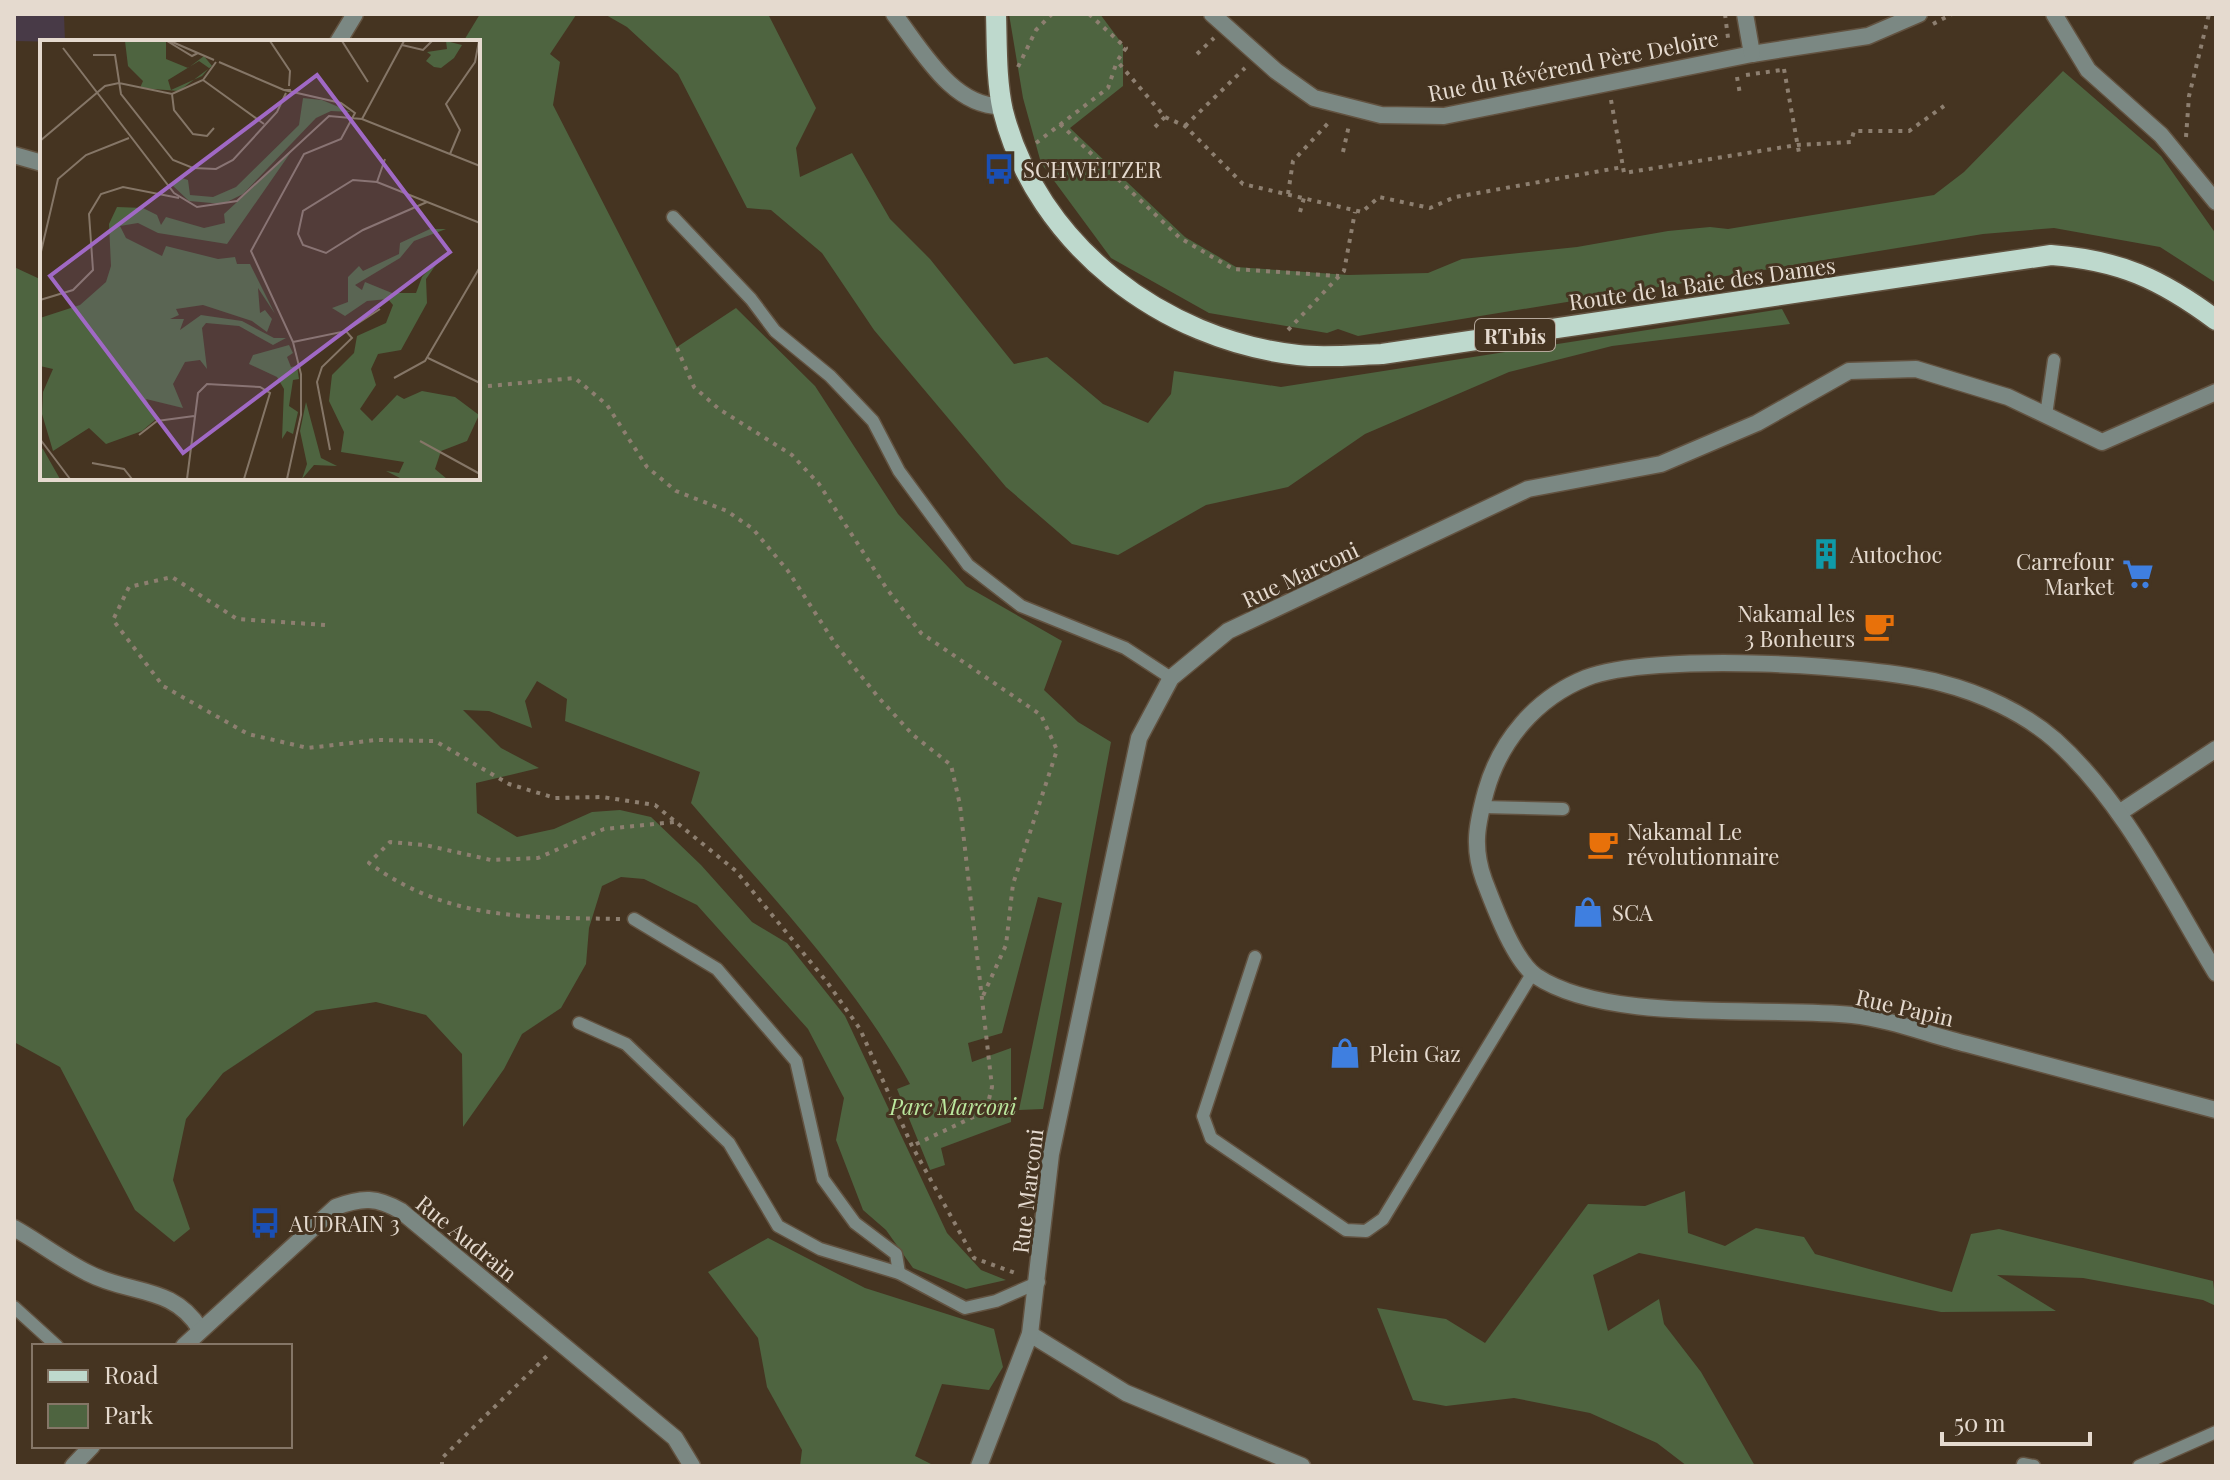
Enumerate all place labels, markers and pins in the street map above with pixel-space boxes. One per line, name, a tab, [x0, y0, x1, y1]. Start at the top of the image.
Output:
bus stop icon: SCHWEITZER	[982, 152, 1016, 186]
place label: SCHWEITZER	[1023, 154, 1163, 184]
building icon: Autochoc	[1809, 537, 1843, 571]
place label: Autochoc	[1849, 539, 1942, 569]
place label: Carrefour Market	[2016, 546, 2115, 601]
supermarket icon: Carrefour Market	[2121, 557, 2155, 591]
place label: Nakamal les 3 Bonheurs	[1737, 598, 1855, 653]
cafe icon: Nakamal les 3 Bonheurs	[1862, 609, 1896, 643]
place label: Nakamal Le révolutionnaire	[1627, 816, 1779, 871]
cafe icon: Nakamal Le révolutionnaire	[1586, 827, 1620, 861]
shop icon: SCA	[1571, 895, 1605, 929]
place label: SCA	[1612, 897, 1653, 927]
shop icon: Plein Gaz	[1328, 1036, 1362, 1070]
place label: Plein Gaz	[1369, 1038, 1461, 1068]
bus stop icon: AUDRAIN 3	[248, 1206, 282, 1240]
place label: AUDRAIN 3	[288, 1208, 400, 1238]

